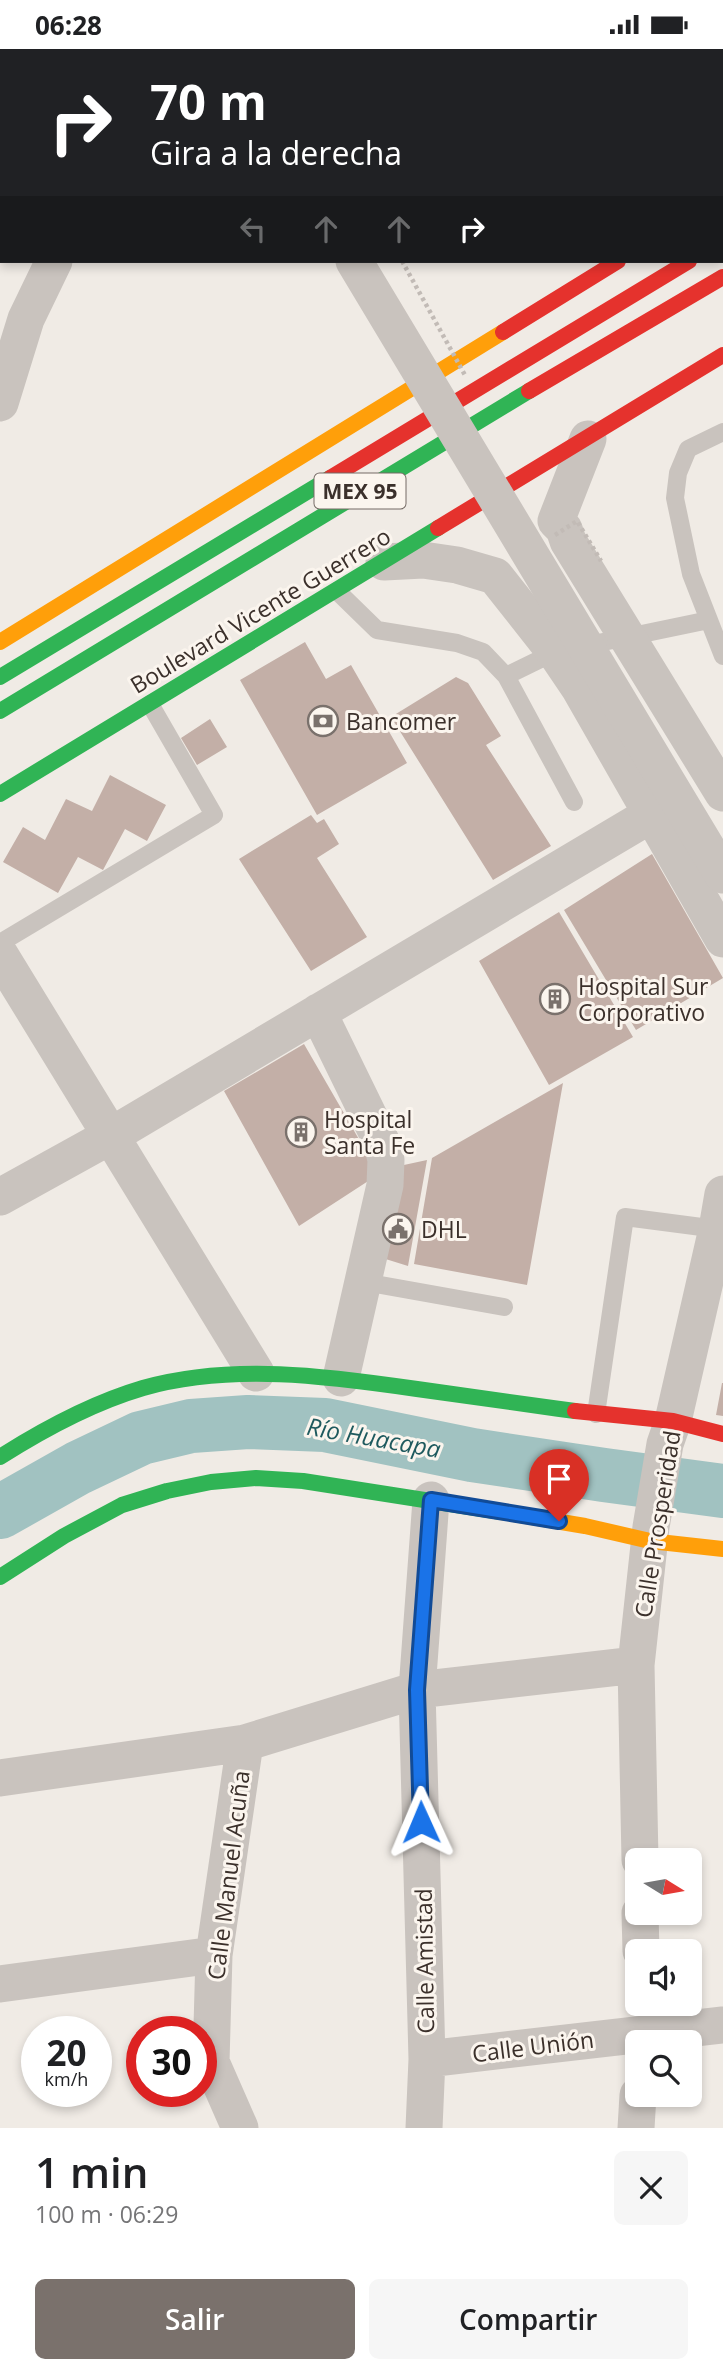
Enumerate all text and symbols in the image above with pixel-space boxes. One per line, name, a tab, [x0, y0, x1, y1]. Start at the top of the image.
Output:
text: 06:28	[35, 7, 102, 43]
text: 70 m	[150, 68, 267, 134]
icon: right	[35, 77, 126, 168]
text: Gira a la derecha	[150, 131, 402, 174]
icon: left	[234, 210, 272, 248]
icon: ahead	[307, 210, 345, 248]
icon: ahead	[380, 210, 418, 248]
icon: right	[453, 210, 491, 248]
road number: MEX 95	[314, 473, 406, 509]
street label: Boulevard Vicente Guerrero	[124, 519, 396, 701]
bank icon: Bancomer	[306, 704, 340, 738]
place label: Bancomer	[346, 705, 457, 737]
place label: Hospital Sur Corporativo	[578, 970, 709, 1028]
building icon: Hospital Sur Corporativo	[538, 982, 572, 1016]
place label: Hospital Santa Fe	[324, 1103, 415, 1161]
building icon: Hospital Santa Fe	[284, 1115, 318, 1149]
public building icon: DHL	[381, 1212, 415, 1246]
place label: DHL	[421, 1213, 467, 1245]
water label: Río Huacapa	[305, 1409, 444, 1465]
street label: Calle Prosperidad	[626, 1428, 688, 1620]
pin	[529, 1449, 589, 1521]
icon: arrive	[540, 1460, 578, 1498]
street label: Calle Manuel Acuña	[199, 1768, 257, 1982]
position arrow	[384, 1785, 458, 1859]
north arrow	[625, 1848, 702, 1925]
map controls	[625, 1848, 702, 2107]
street label: Calle Amistad	[407, 1888, 441, 2034]
button: sound	[625, 1939, 702, 2016]
speed limit sign: 30	[126, 2016, 217, 2107]
street label: Calle Unión	[470, 2023, 596, 2069]
text: 20	[46, 2029, 87, 2076]
button: search	[625, 2030, 702, 2107]
text: km/h	[45, 2067, 88, 2091]
text: 1 min	[35, 2143, 148, 2200]
button: close	[614, 2151, 688, 2225]
text: 100 m · 06:29	[35, 2198, 178, 2230]
button: Salir	[35, 2279, 355, 2359]
button: Compartir	[369, 2279, 688, 2359]

